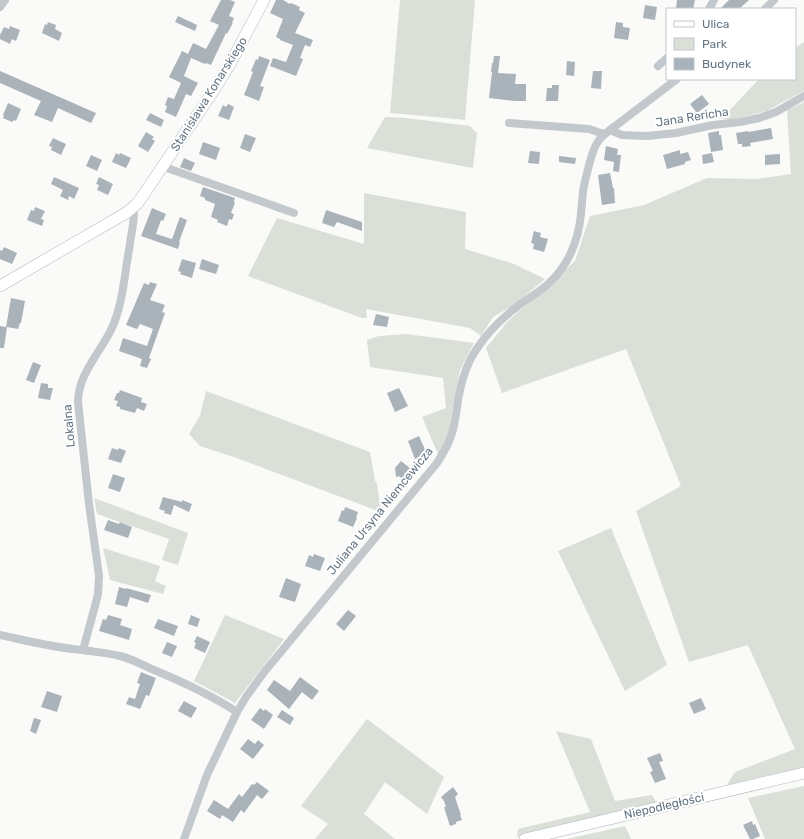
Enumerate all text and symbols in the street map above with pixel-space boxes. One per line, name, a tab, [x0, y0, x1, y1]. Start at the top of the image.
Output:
legend	[666, 8, 796, 80]
text: Ulica	[702, 17, 729, 31]
street label: Stanisława Konarskiego	[168, 34, 250, 154]
text: Park	[702, 37, 728, 51]
text: Budynek	[702, 57, 752, 71]
street label: Jana Rericha	[655, 104, 729, 130]
street label: Lokalna	[60, 404, 78, 448]
street label: Juliana Ursyna Niemcewicza	[324, 444, 436, 578]
street label: Niepodległości	[623, 790, 706, 822]

